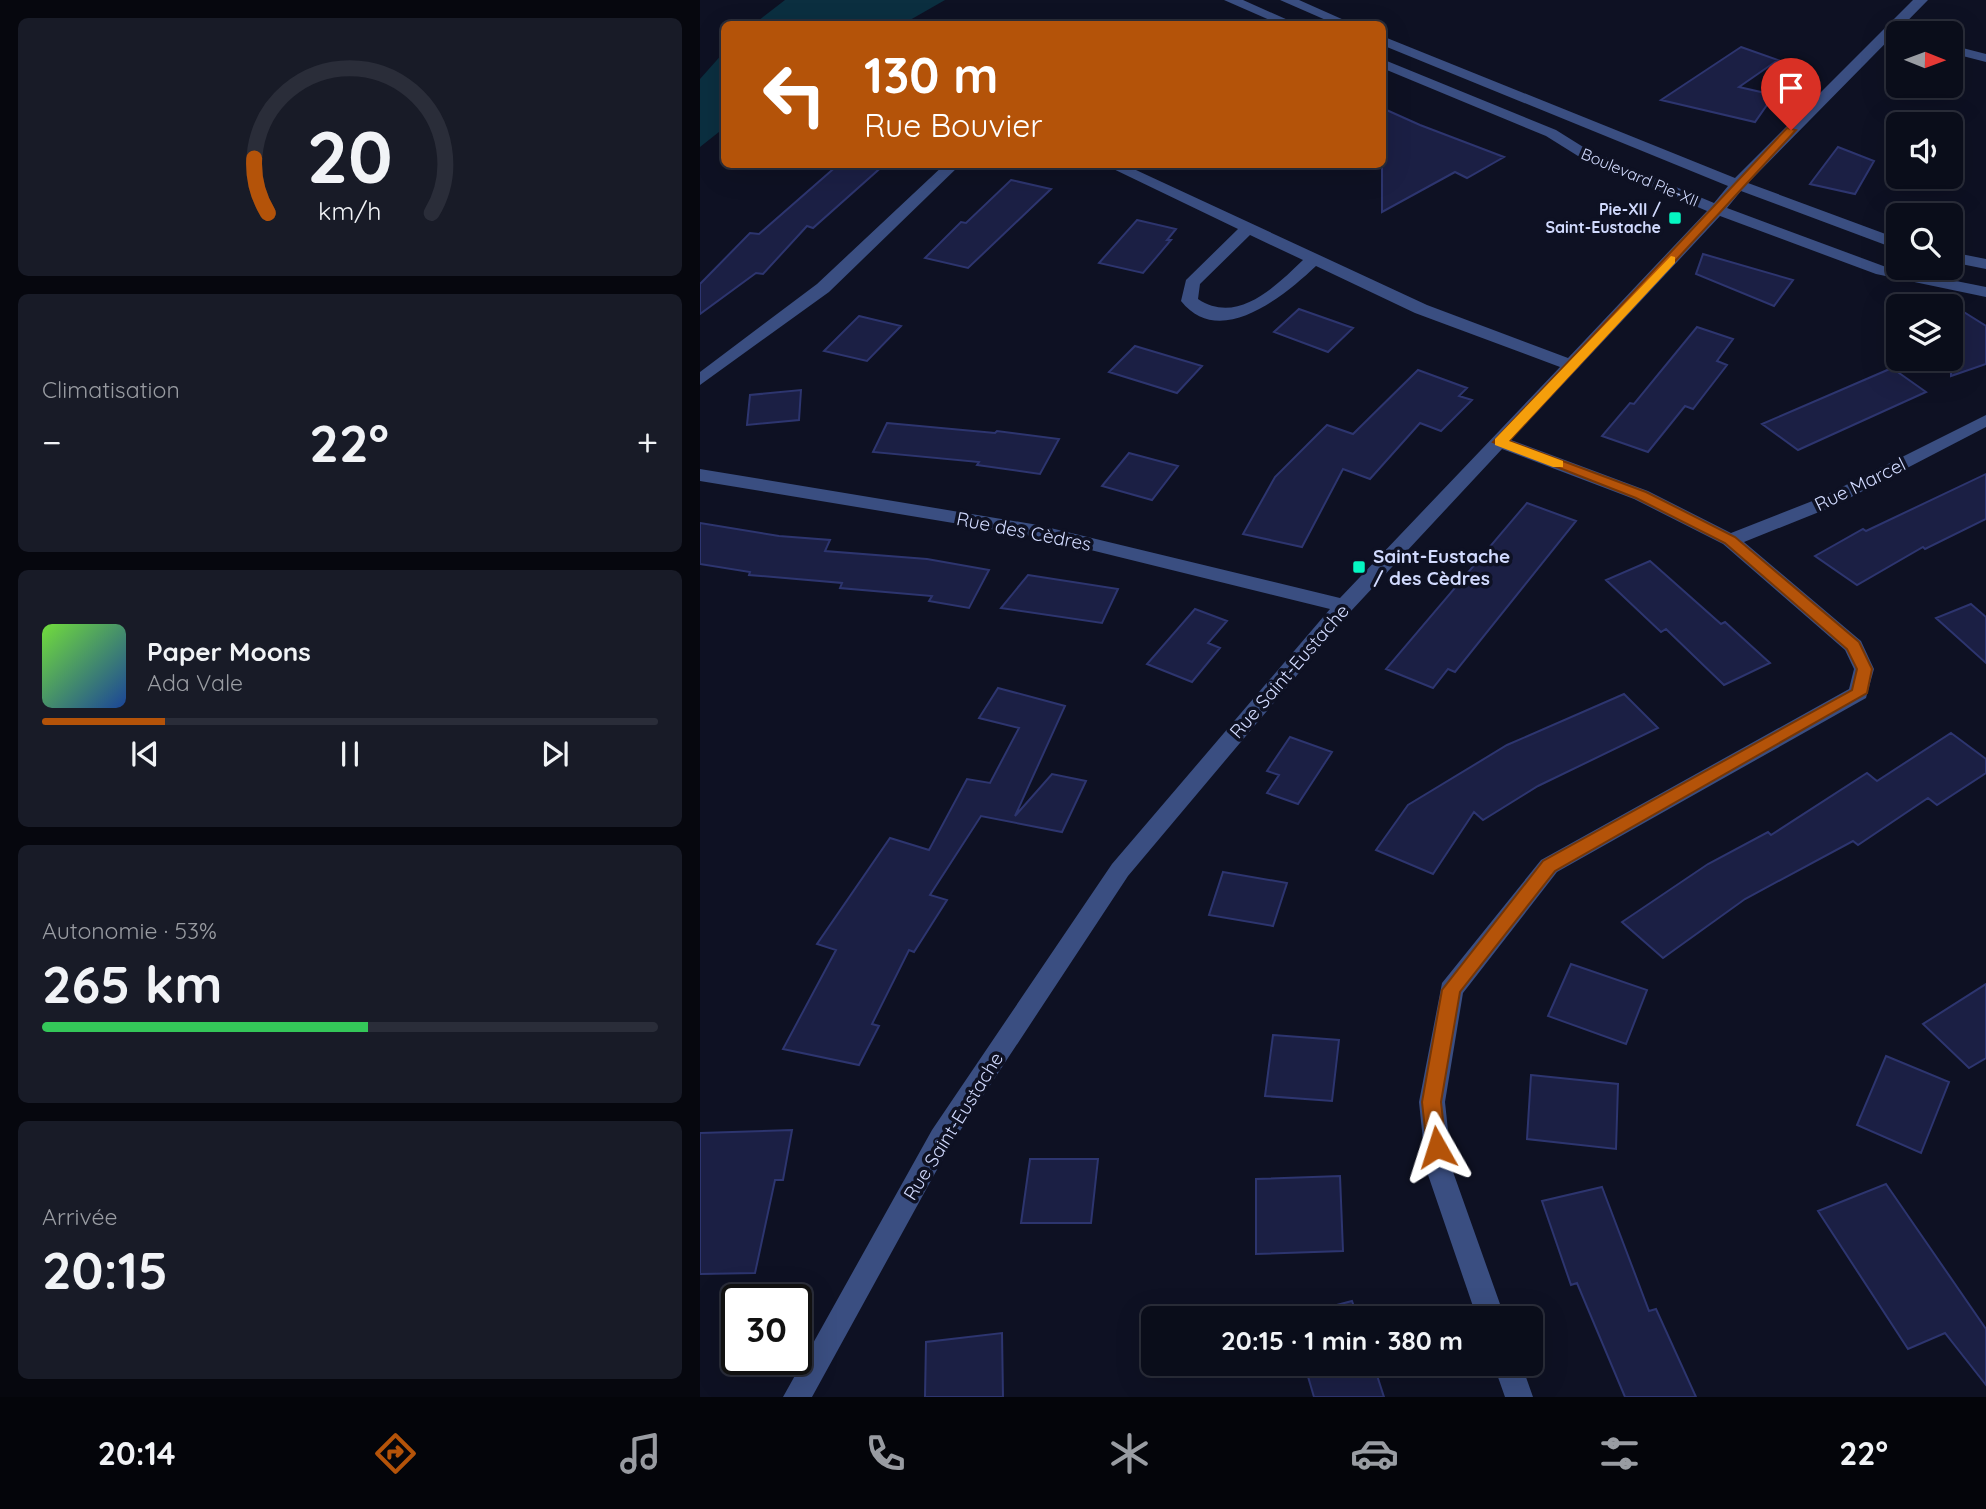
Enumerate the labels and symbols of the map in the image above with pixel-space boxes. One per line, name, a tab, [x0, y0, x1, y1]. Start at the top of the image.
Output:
north arrow	[1886, 21, 1964, 98]
pin	[1761, 58, 1821, 130]
street label: Boulevard Pie-XII	[1578, 143, 1702, 211]
place label: Pie-XII / Saint-Eustache	[1545, 199, 1661, 237]
marker: Pie-XII / Saint-Eustache	[1667, 210, 1683, 226]
street label: Rue Marcel	[1811, 452, 1909, 516]
street label: Rue des Cèdres	[955, 506, 1094, 556]
place label: Saint-Eustache / des Cèdres	[1373, 544, 1510, 590]
marker: Saint-Eustache / des Cèdres	[1351, 559, 1367, 575]
street label: Rue Saint-Eustache	[1224, 599, 1354, 743]
street label: Rue Saint-Eustache	[898, 1048, 1008, 1204]
position arrow	[1400, 1110, 1474, 1184]
speed limit sign: 30	[721, 1284, 812, 1375]

